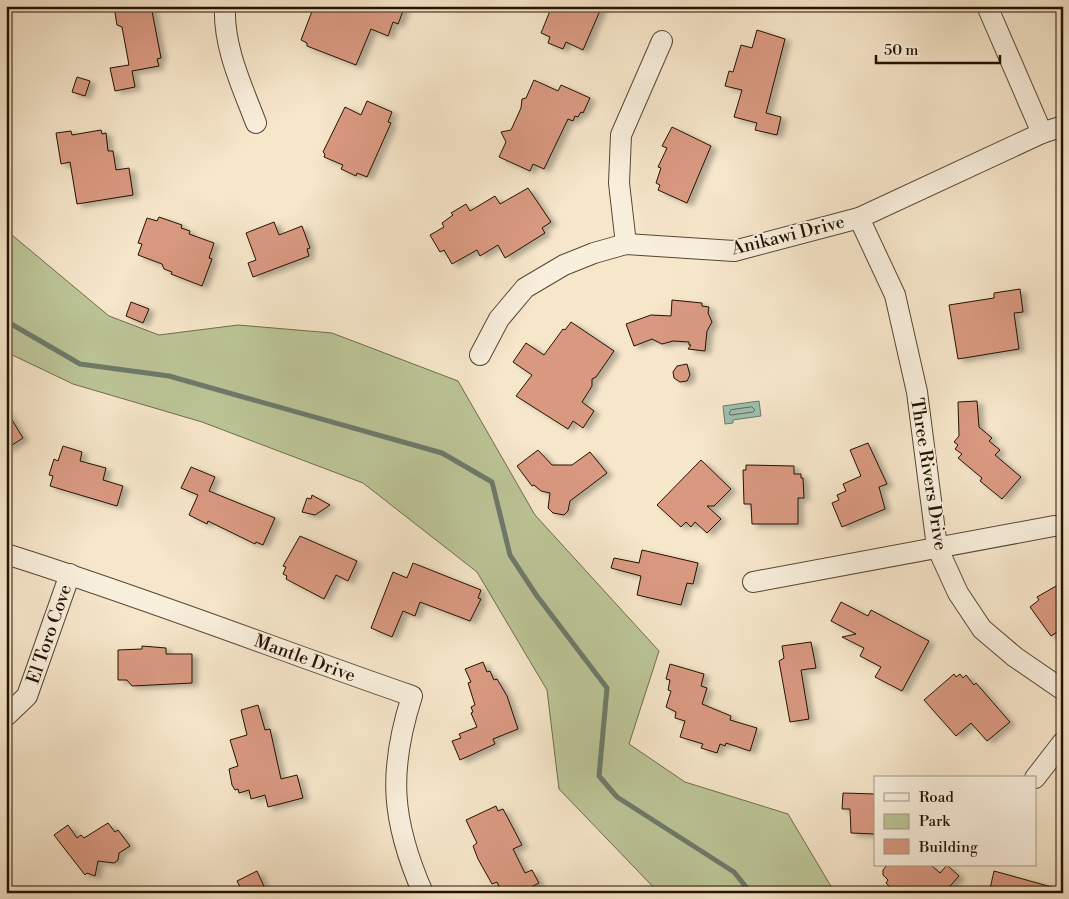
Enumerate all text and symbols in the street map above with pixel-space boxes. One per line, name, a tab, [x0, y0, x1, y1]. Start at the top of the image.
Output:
scale bar	[876, 32, 1000, 64]
text: 50 m	[884, 41, 918, 60]
street label: Anikawi Drive	[728, 210, 847, 261]
street label: Three Rivers Drive	[905, 396, 952, 552]
street label: El Toro Cove	[22, 581, 77, 687]
street label: Mantle Drive	[251, 629, 359, 687]
legend	[874, 776, 1036, 866]
text: Road	[919, 788, 954, 807]
text: Park	[919, 812, 951, 831]
text: Building	[918, 838, 978, 857]

